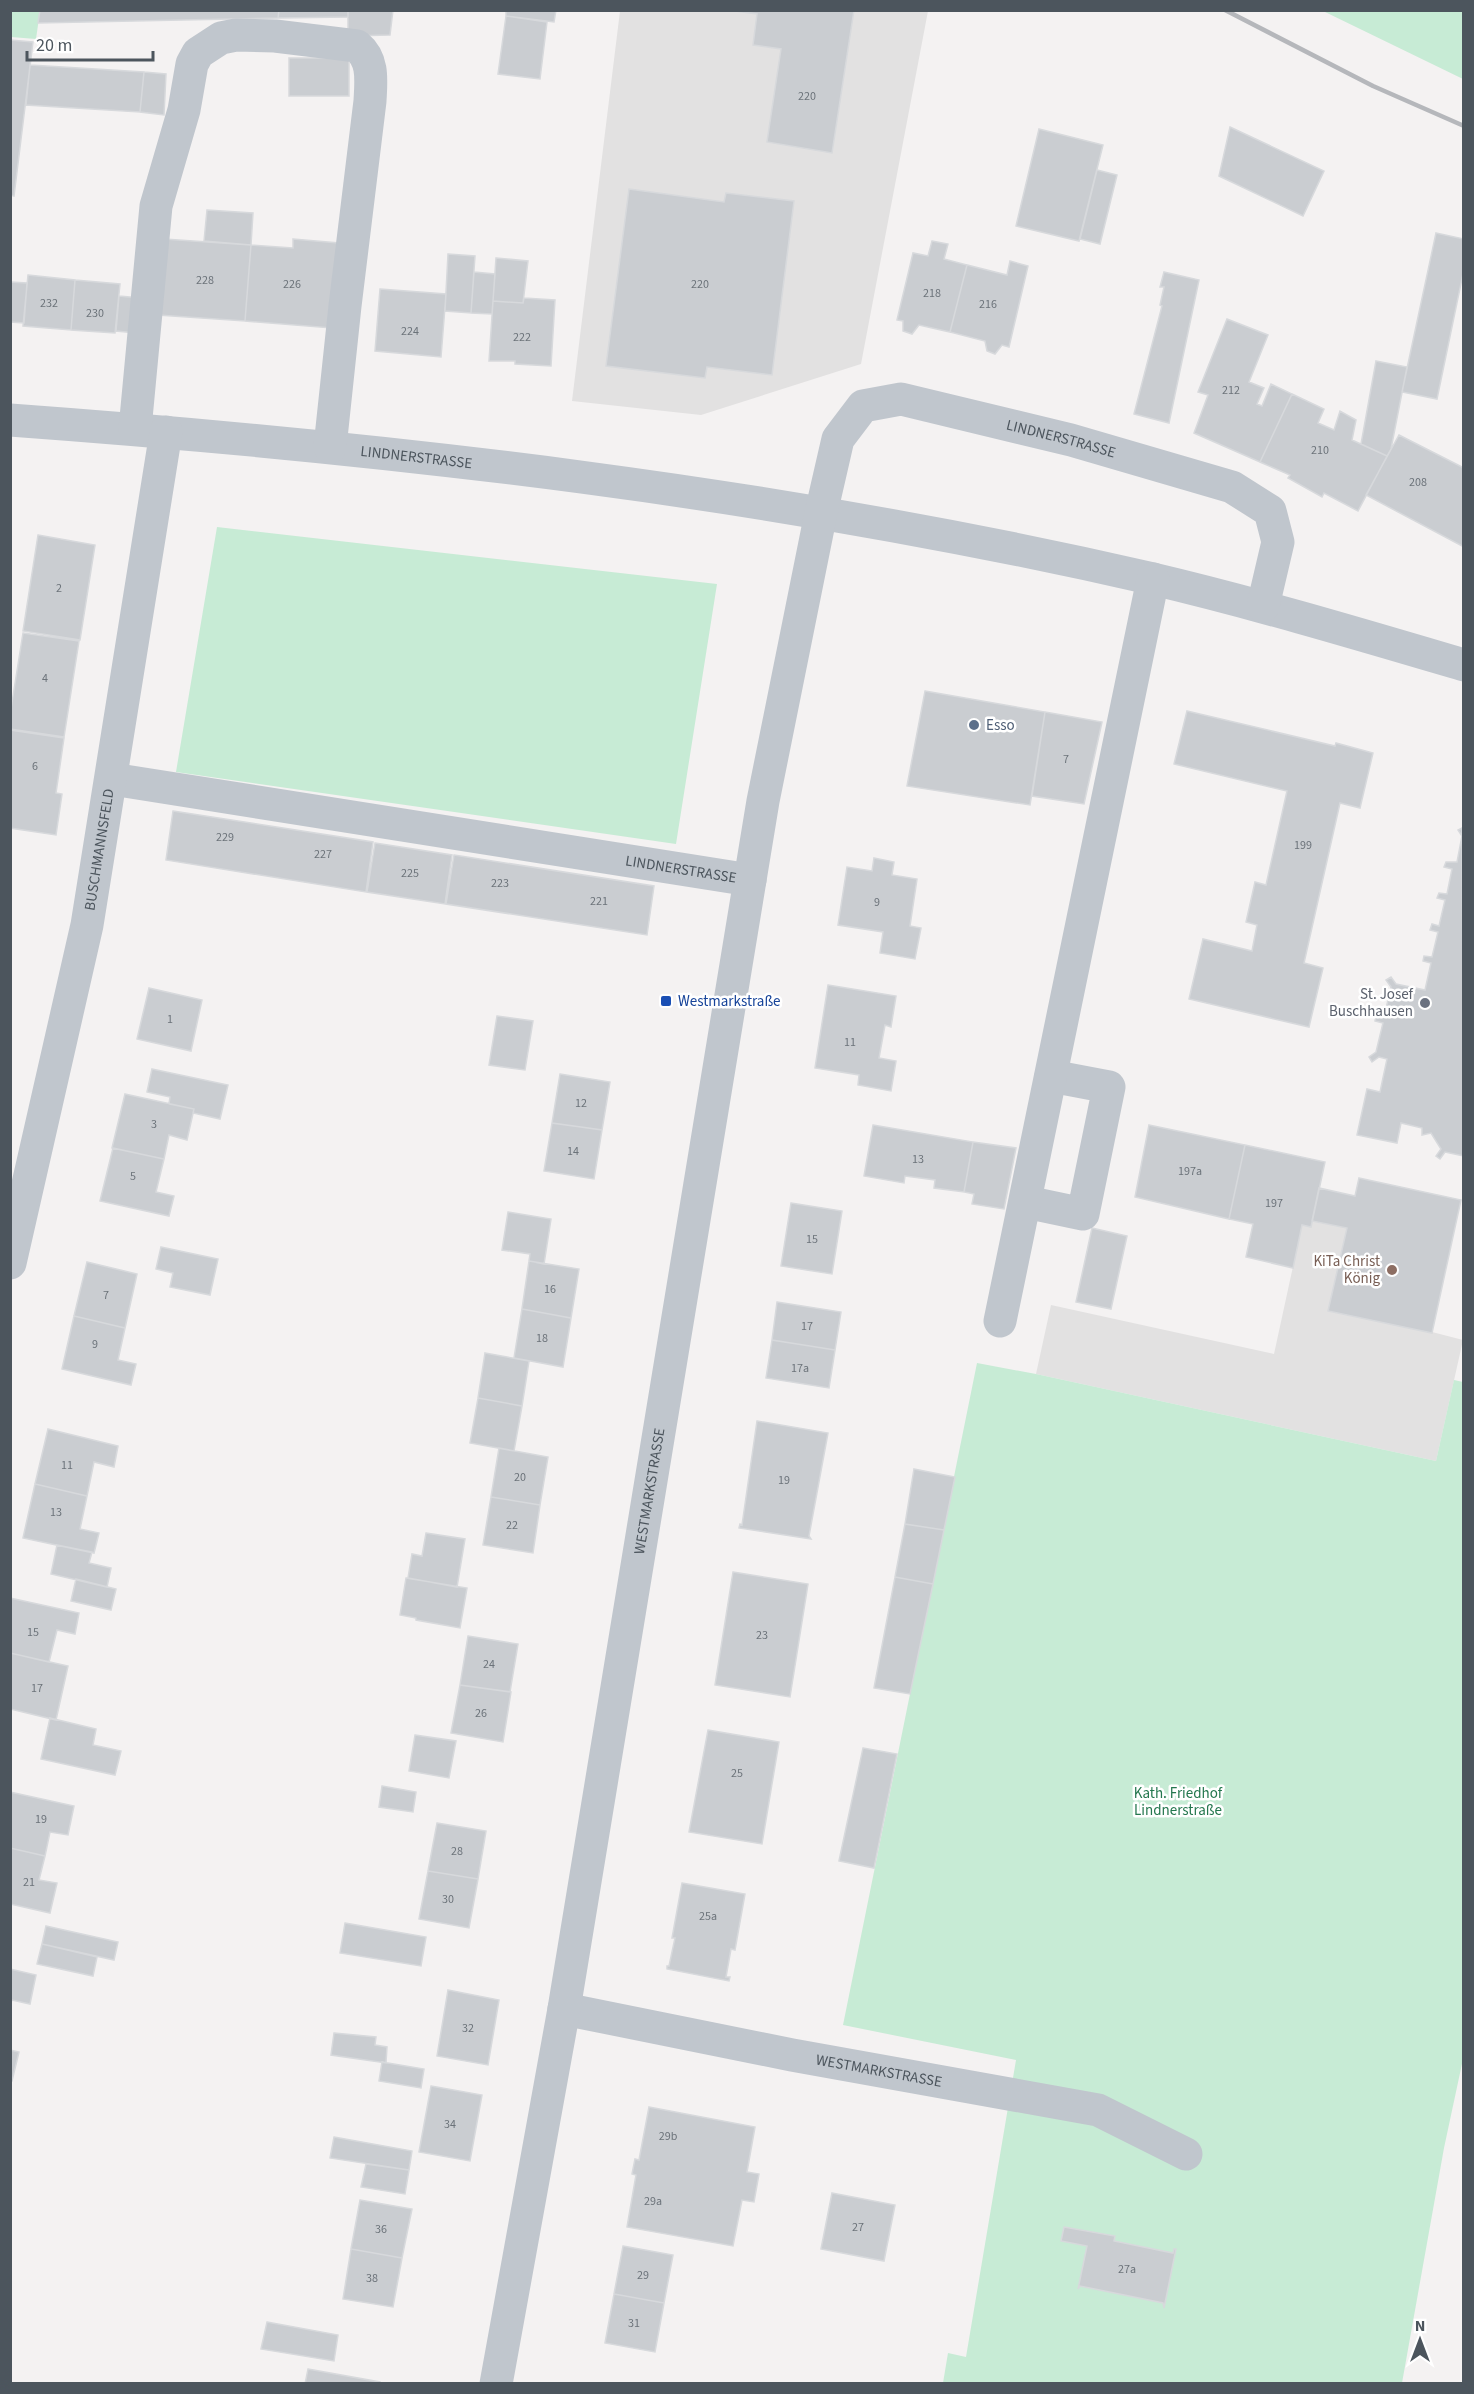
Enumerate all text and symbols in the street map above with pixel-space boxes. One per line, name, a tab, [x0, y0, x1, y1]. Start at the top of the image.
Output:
scale bar	[27, 24, 153, 62]
text: 20 m	[36, 33, 72, 58]
house number: 220	[798, 88, 816, 105]
house number: 228	[196, 272, 214, 289]
house number: 226	[283, 276, 301, 293]
house number: 220	[691, 276, 709, 293]
house number: 218	[923, 285, 941, 302]
house number: 232	[40, 295, 58, 312]
house number: 216	[979, 296, 997, 313]
house number: 230	[86, 305, 104, 322]
house number: 224	[401, 323, 419, 340]
house number: 222	[513, 329, 531, 346]
house number: 212	[1222, 382, 1240, 399]
street label: LINDNERSTRASSE	[1004, 414, 1118, 463]
street label: LINDNERSTRASSE	[359, 440, 473, 474]
house number: 210	[1311, 442, 1329, 459]
house number: 208	[1409, 474, 1427, 491]
house number: 2	[56, 580, 62, 597]
house number: 4	[42, 670, 48, 687]
place label: Esso	[986, 715, 1015, 736]
marker: Esso	[967, 718, 981, 732]
house number: 7	[1063, 751, 1069, 768]
house number: 6	[32, 758, 38, 775]
street label: BUSCHMANNSFELD	[79, 787, 119, 912]
house number: 229	[216, 829, 234, 846]
house number: 199	[1294, 837, 1312, 854]
house number: 227	[314, 846, 332, 863]
street label: LINDNERSTRASSE	[624, 850, 738, 888]
house number: 225	[401, 865, 419, 882]
house number: 223	[491, 875, 509, 892]
house number: 221	[590, 893, 608, 910]
house number: 9	[874, 894, 880, 911]
place label: St. Josef Buschhausen	[1329, 984, 1414, 1022]
place label: Westmarkstraße	[678, 991, 780, 1012]
marker: Westmarkstraße	[659, 994, 673, 1008]
marker: St. Josef Buschhausen	[1418, 996, 1432, 1010]
house number: 1	[167, 1011, 173, 1028]
house number: 11	[844, 1034, 856, 1051]
house number: 12	[575, 1095, 587, 1112]
house number: 3	[151, 1116, 157, 1133]
house number: 14	[567, 1143, 579, 1160]
house number: 13	[912, 1151, 924, 1168]
house number: 197a	[1178, 1163, 1202, 1180]
house number: 5	[130, 1168, 136, 1185]
house number: 197	[1265, 1195, 1283, 1212]
house number: 15	[806, 1231, 818, 1248]
place label: KiTa Christ König	[1313, 1251, 1380, 1289]
marker: KiTa Christ König	[1385, 1263, 1399, 1277]
house number: 16	[544, 1281, 556, 1298]
house number: 7	[103, 1287, 109, 1304]
house number: 17	[801, 1318, 813, 1335]
house number: 18	[536, 1330, 548, 1347]
house number: 9	[92, 1336, 98, 1353]
house number: 17a	[791, 1360, 809, 1377]
street label: WESTMARKSTRASSE	[629, 1426, 670, 1556]
house number: 11	[61, 1457, 73, 1474]
house number: 20	[514, 1469, 526, 1486]
house number: 19	[778, 1472, 790, 1489]
house number: 13	[50, 1504, 62, 1521]
house number: 22	[506, 1517, 518, 1534]
house number: 15	[27, 1624, 39, 1641]
house number: 23	[756, 1627, 768, 1644]
house number: 24	[483, 1656, 495, 1673]
house number: 17	[31, 1680, 43, 1697]
house number: 26	[475, 1705, 487, 1722]
house number: 25	[731, 1765, 743, 1782]
park label: Kath. Friedhof Lindnerstraße	[1134, 1783, 1223, 1821]
house number: 19	[35, 1811, 47, 1828]
house number: 28	[451, 1843, 463, 1860]
house number: 21	[23, 1874, 35, 1891]
house number: 30	[442, 1891, 454, 1908]
house number: 25a	[699, 1908, 717, 1925]
house number: 32	[462, 2020, 474, 2037]
street label: WESTMARKSTRASSE	[814, 2049, 944, 2092]
house number: 34	[444, 2116, 456, 2133]
house number: 29b	[659, 2128, 678, 2145]
house number: 29a	[644, 2193, 662, 2210]
house number: 27	[852, 2219, 864, 2236]
house number: 36	[375, 2221, 387, 2238]
house number: 27a	[1118, 2261, 1136, 2278]
house number: 29	[637, 2267, 649, 2284]
house number: 38	[366, 2270, 378, 2287]
north arrow	[1390, 2310, 1450, 2370]
house number: 31	[628, 2315, 640, 2332]
text: N	[1415, 2315, 1425, 2337]

